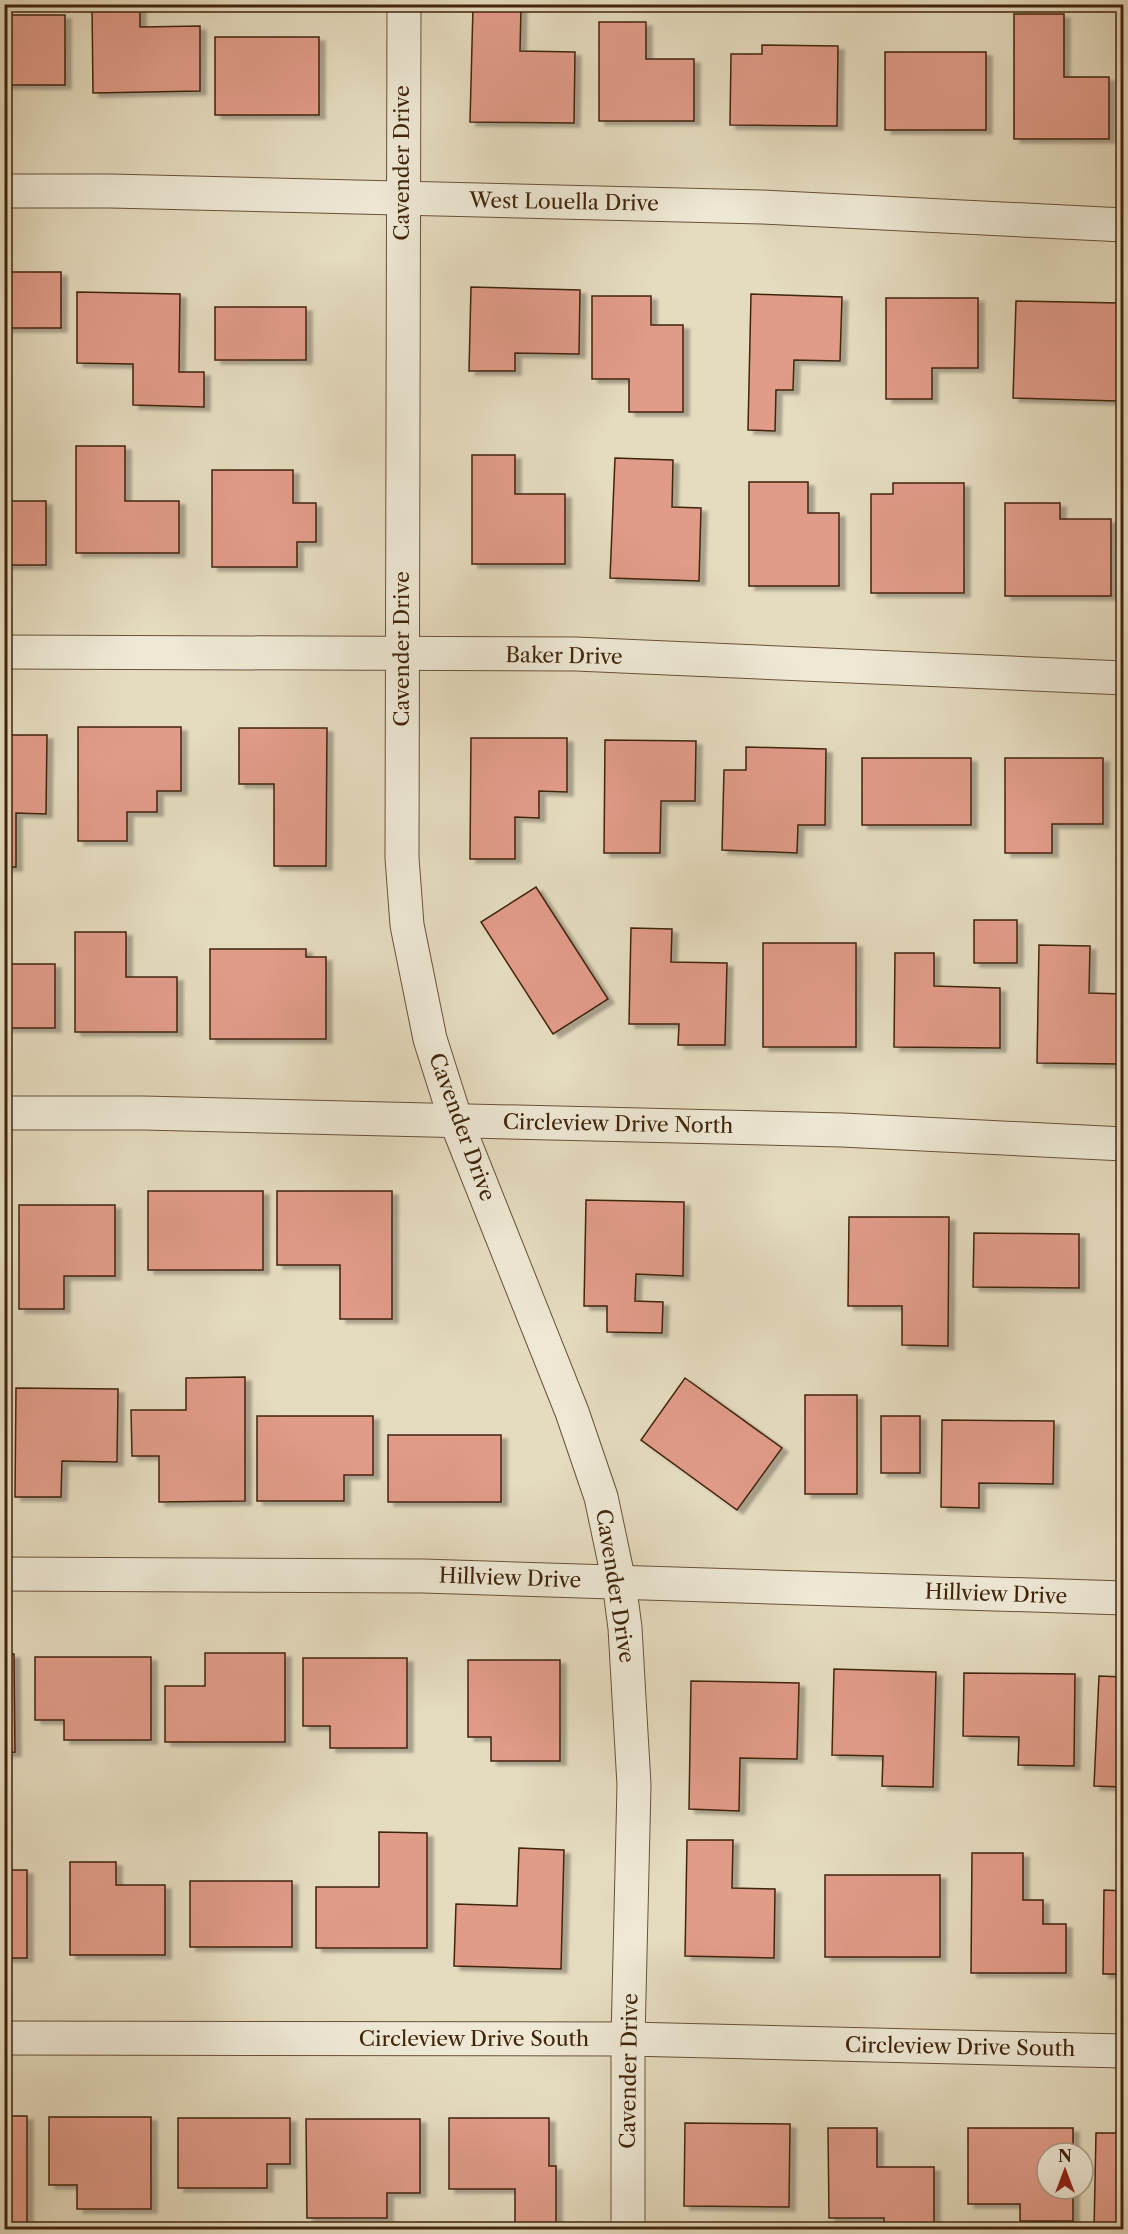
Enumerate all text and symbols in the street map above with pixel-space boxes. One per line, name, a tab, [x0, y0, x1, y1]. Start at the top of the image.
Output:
street label: Cavender Drive	[389, 85, 414, 241]
street label: West Louella Drive	[468, 187, 659, 216]
street label: Cavender Drive	[389, 571, 414, 727]
street label: Baker Drive	[505, 642, 623, 669]
street label: Cavender Drive	[424, 1049, 501, 1204]
street label: Circleview Drive North	[503, 1109, 733, 1138]
street label: Cavender Drive	[591, 1507, 640, 1665]
street label: Hillview Drive	[438, 1563, 582, 1592]
street label: Hillview Drive	[924, 1579, 1068, 1608]
street label: Cavender Drive	[615, 1993, 642, 2149]
street label: Circleview Drive South	[359, 2026, 589, 2051]
street label: Circleview Drive South	[845, 2032, 1075, 2061]
north arrow	[1035, 2141, 1095, 2201]
text: N	[1058, 2146, 1072, 2166]

